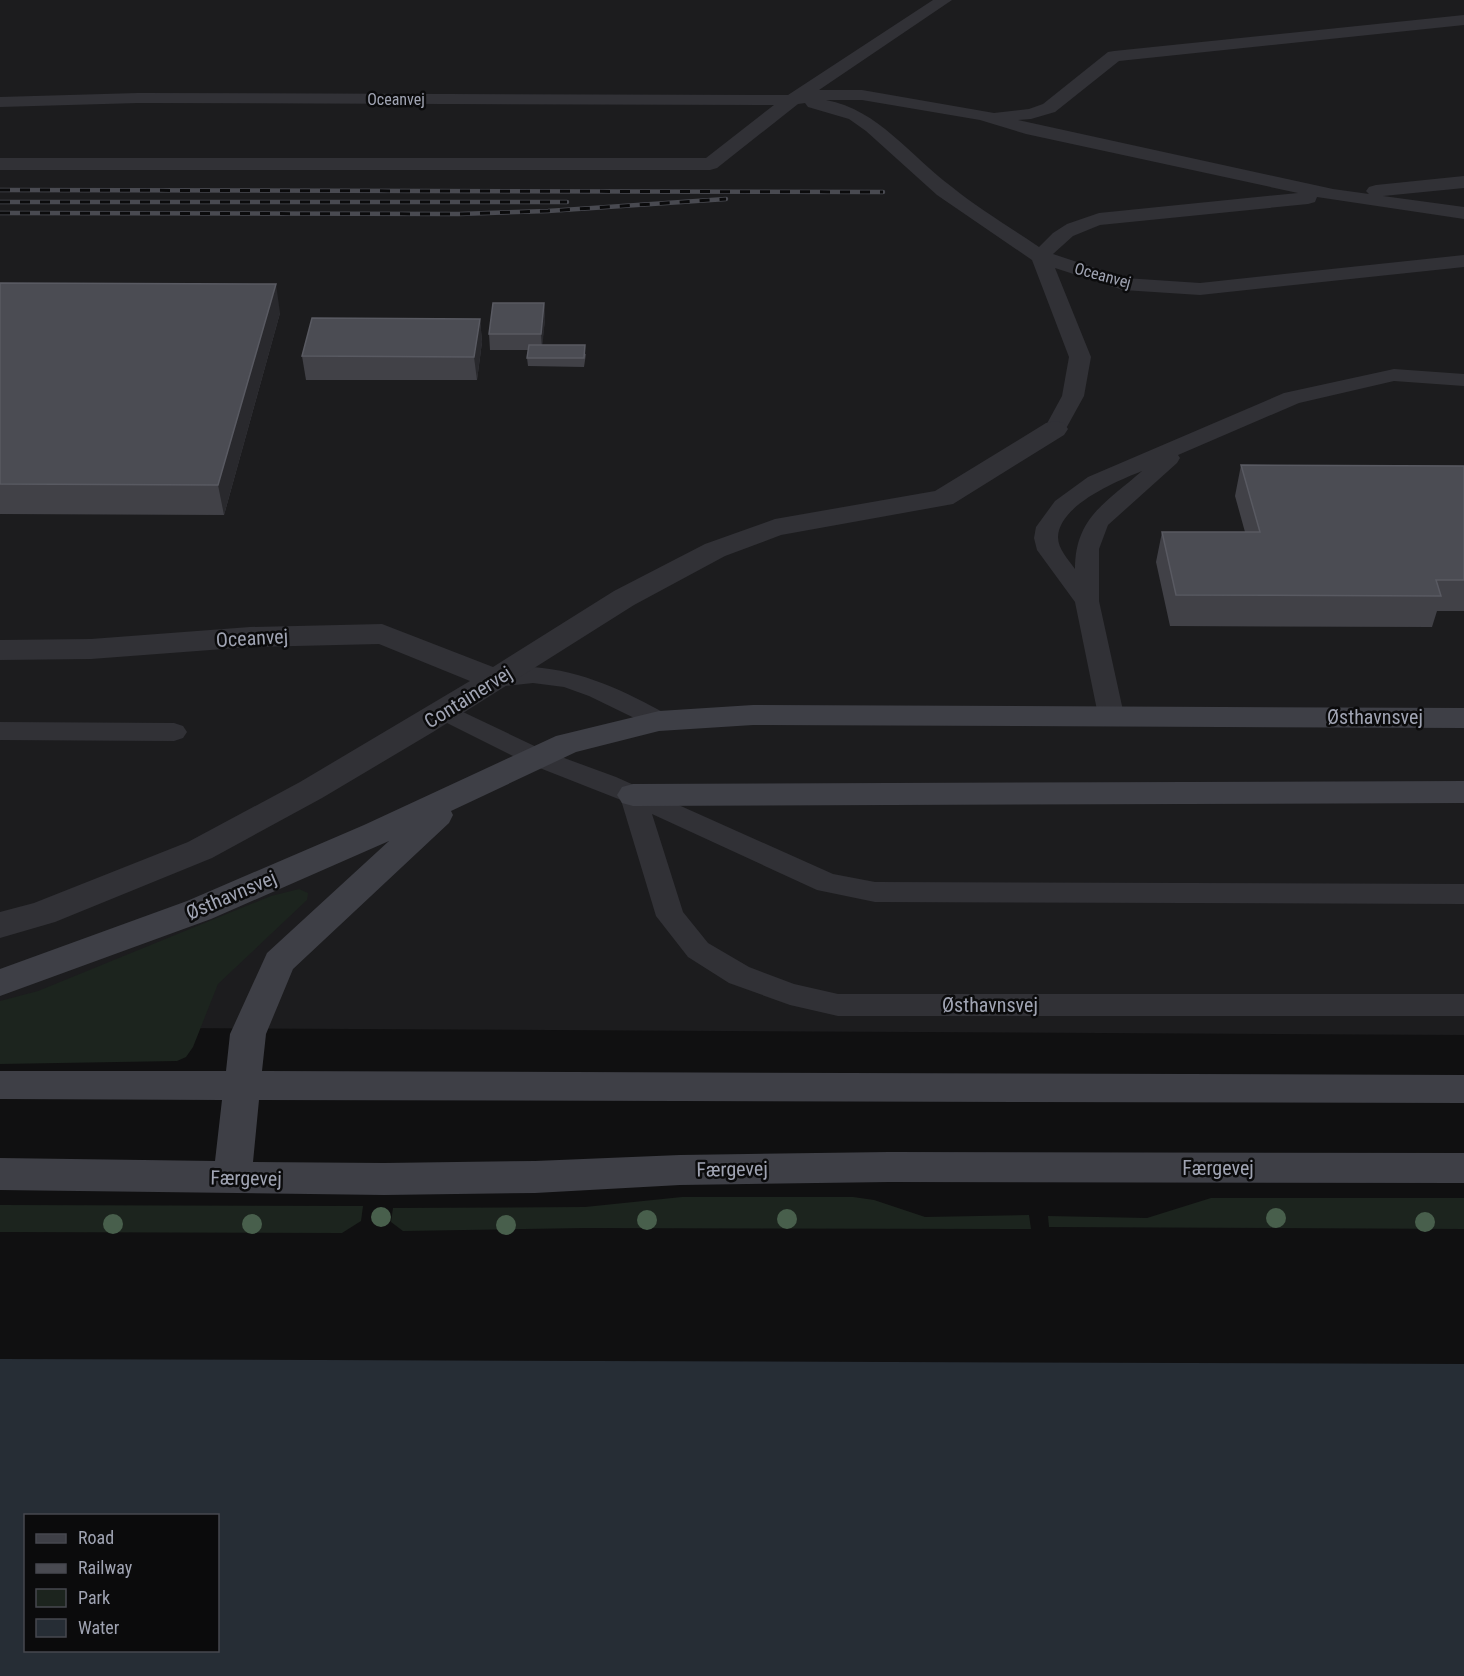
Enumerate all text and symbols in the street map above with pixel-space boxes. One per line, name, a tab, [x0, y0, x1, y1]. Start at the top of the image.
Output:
street label: Oceanvej	[367, 90, 425, 109]
street label: Oceanvej	[1073, 259, 1133, 292]
street label: Oceanvej	[215, 624, 289, 652]
street label: Containervej	[420, 661, 516, 733]
street label: Østhavnsvej	[1327, 705, 1423, 729]
street label: Østhavnsvej	[182, 865, 280, 925]
street label: Østhavnsvej	[942, 993, 1038, 1017]
street label: Færgevej	[696, 1156, 768, 1182]
street label: Færgevej	[1182, 1156, 1254, 1180]
street label: Færgevej	[210, 1165, 282, 1191]
legend	[24, 1514, 219, 1652]
text: Road	[78, 1527, 114, 1548]
text: Railway	[78, 1557, 133, 1578]
text: Park	[78, 1587, 110, 1608]
text: Water	[78, 1617, 120, 1638]

